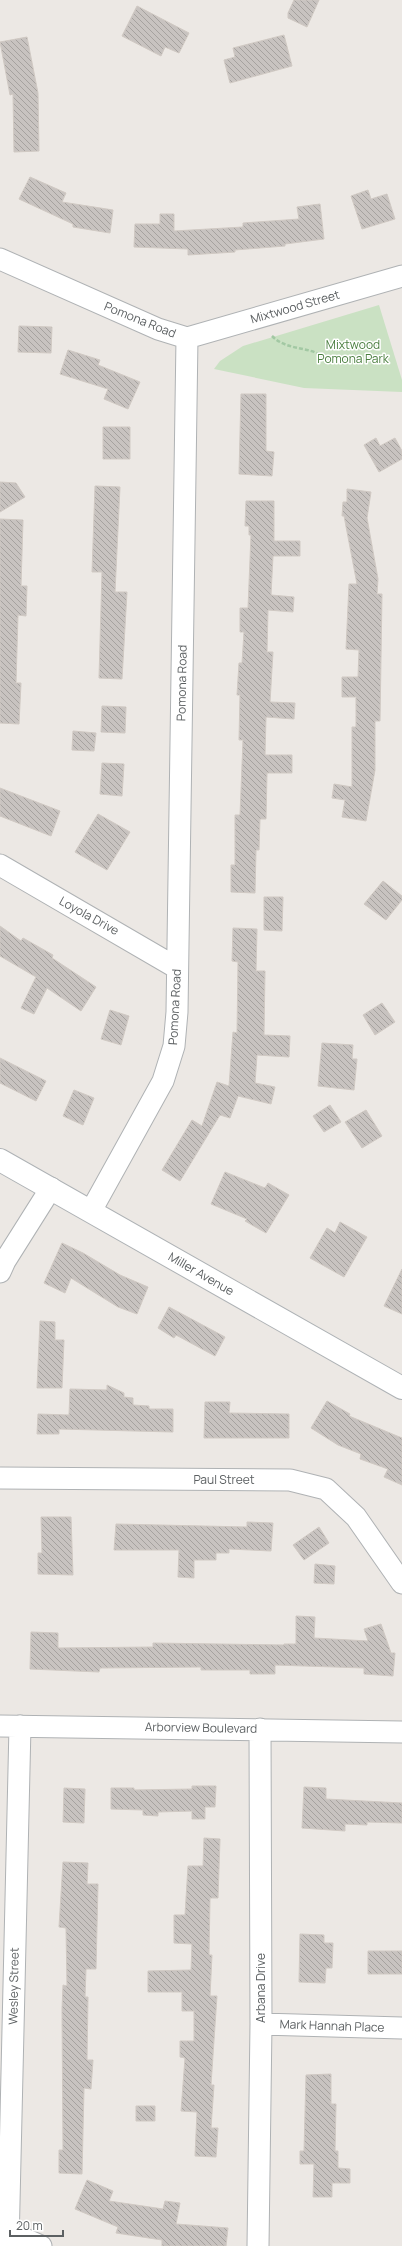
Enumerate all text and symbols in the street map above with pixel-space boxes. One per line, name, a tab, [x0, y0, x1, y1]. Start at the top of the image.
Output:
street label: Mixtwood Street	[248, 286, 342, 327]
street label: Pomona Road	[102, 297, 179, 342]
park label: Mixtwood Pomona Park	[317, 336, 390, 367]
street label: Pomona Road	[172, 645, 191, 721]
street label: Loyola Drive	[56, 892, 122, 939]
street label: Pomona Road	[164, 968, 185, 1045]
street label: Miller Avenue	[165, 1248, 237, 1299]
street label: Paul Street	[193, 1471, 255, 1488]
street label: Arborview Boulevard	[145, 1718, 257, 1737]
street label: Wesley Street	[4, 1947, 23, 2025]
street label: Arbana Drive	[252, 1953, 269, 2023]
street label: Mark Hannah Place	[279, 2015, 385, 2036]
scale bar	[10, 2212, 63, 2238]
text: 20 m	[16, 2217, 43, 2234]

